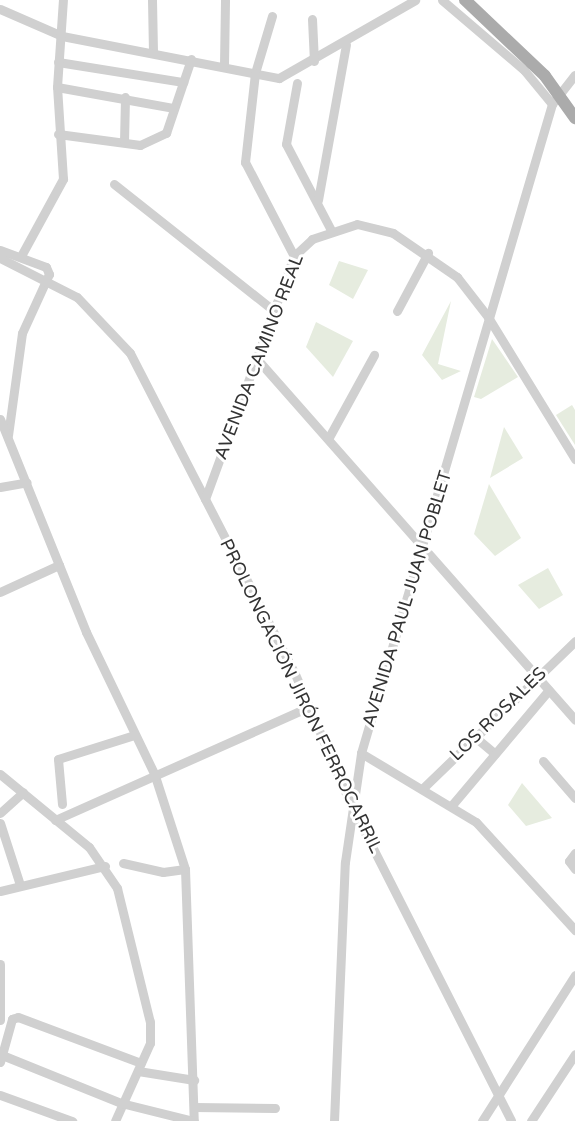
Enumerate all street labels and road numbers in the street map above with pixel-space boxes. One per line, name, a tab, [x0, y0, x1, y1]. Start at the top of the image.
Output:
street label: AVENIDA CAMINO REAL	[210, 251, 308, 463]
street label: AVENIDA PAUL JUAN POBLET	[358, 468, 456, 730]
street label: PROLONGACIÓN JIRÓN FERROCARRIL	[215, 535, 387, 857]
street label: LOS ROSALES	[445, 663, 551, 765]

